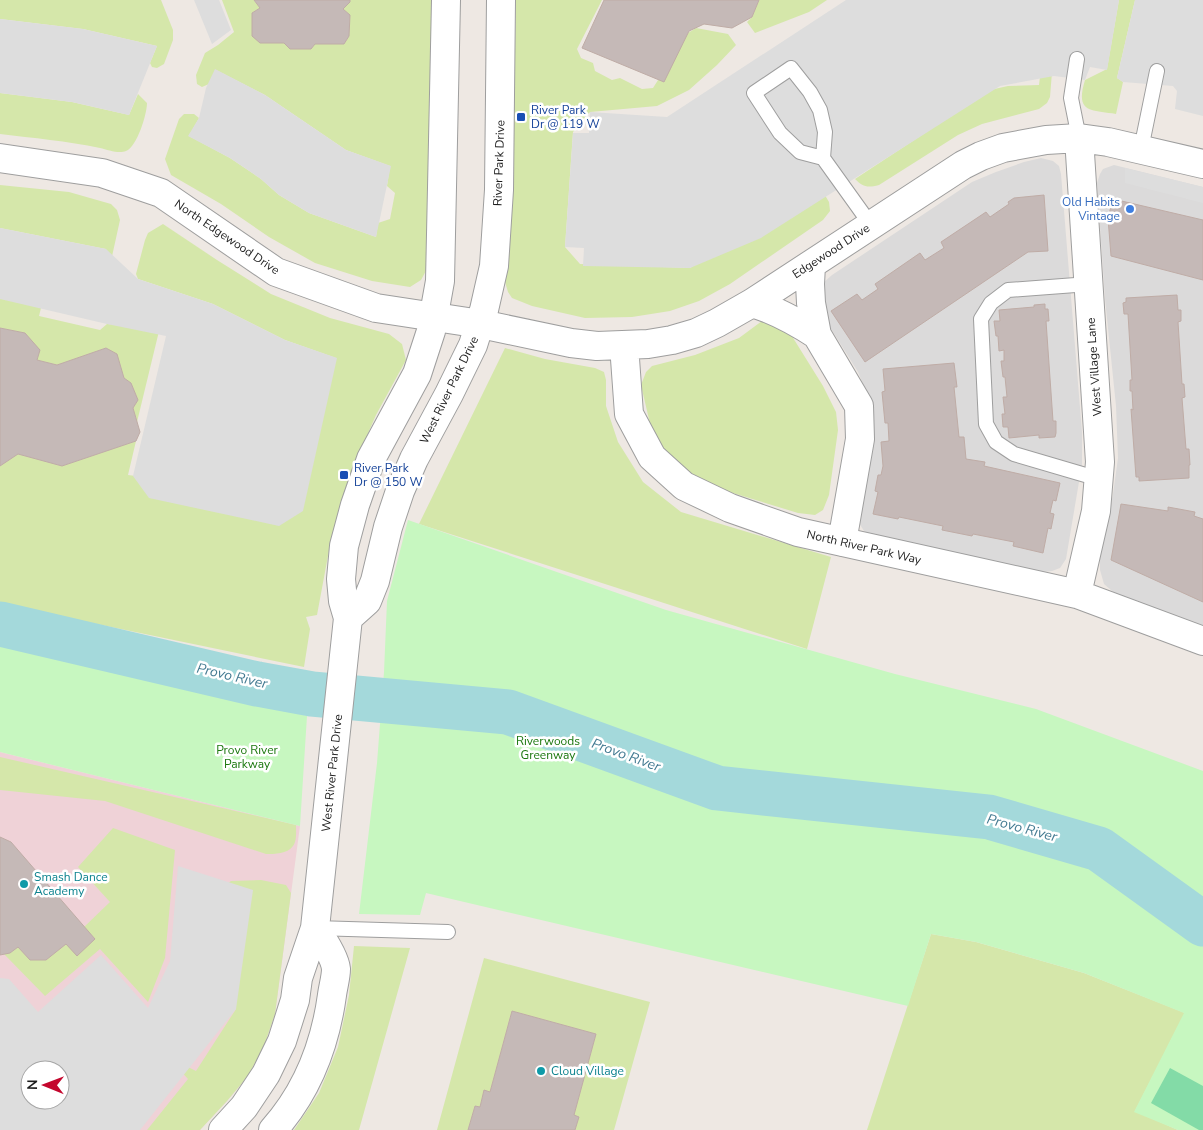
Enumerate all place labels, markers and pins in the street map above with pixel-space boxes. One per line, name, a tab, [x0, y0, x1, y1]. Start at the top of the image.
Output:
place label: River Park Dr @ 119 W	[531, 102, 600, 132]
marker: River Park Dr @ 119 W	[515, 111, 527, 123]
place label: Old Habits Vintage	[1062, 194, 1120, 224]
marker: Old Habits Vintage	[1124, 203, 1136, 215]
place label: River Park Dr @ 150 W	[354, 460, 423, 490]
marker: River Park Dr @ 150 W	[338, 469, 350, 481]
place label: Smash Dance Academy	[34, 869, 108, 899]
marker: Smash Dance Academy	[18, 878, 30, 890]
place label: Cloud Village	[551, 1063, 624, 1079]
marker: Cloud Village	[535, 1065, 547, 1077]

